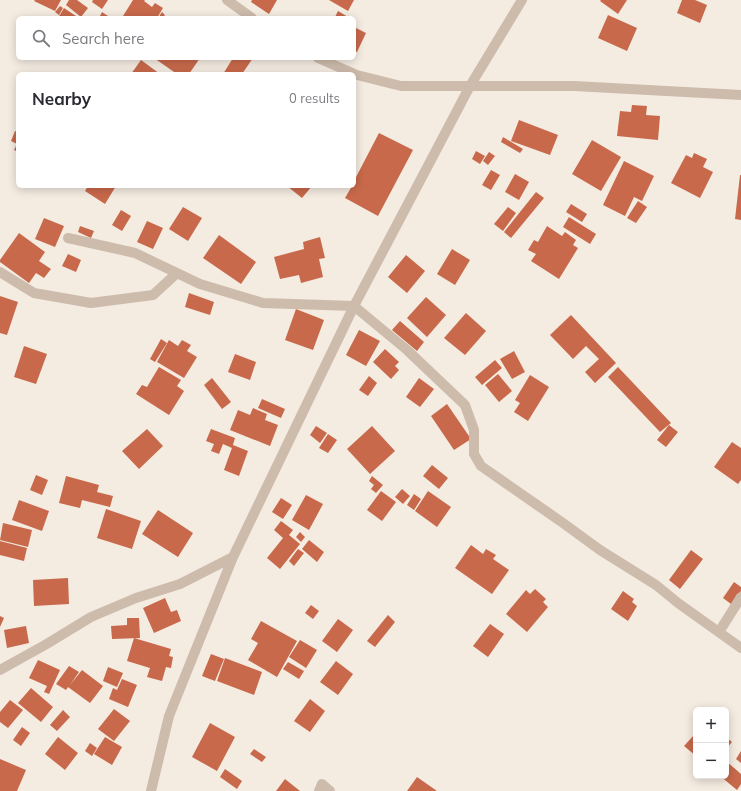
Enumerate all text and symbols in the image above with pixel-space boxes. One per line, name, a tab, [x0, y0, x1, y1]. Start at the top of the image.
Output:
search box	[16, 16, 356, 60]
icon: search	[30, 27, 52, 49]
text: Search here	[62, 29, 144, 48]
text: Nearby	[32, 88, 91, 109]
text: 0 results	[289, 90, 340, 106]
map controls	[693, 707, 729, 779]
button: +	[693, 707, 729, 743]
button: −	[693, 743, 729, 779]

